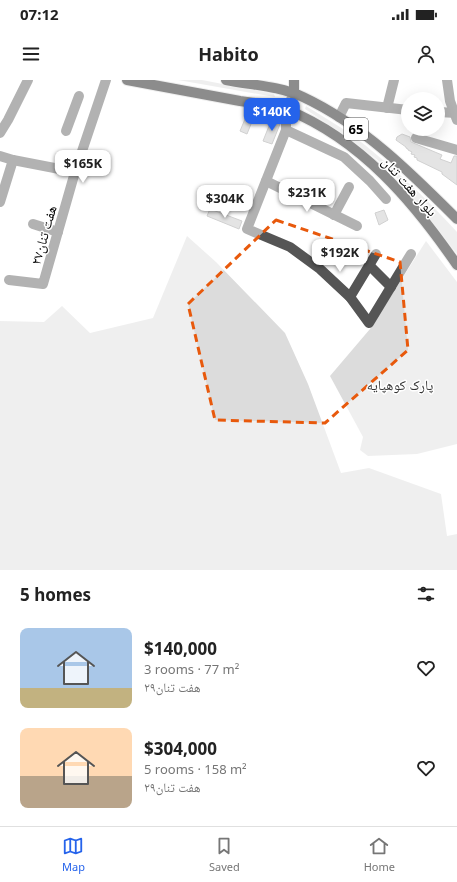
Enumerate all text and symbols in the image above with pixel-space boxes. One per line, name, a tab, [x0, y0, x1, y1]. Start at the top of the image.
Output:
text: 07:12	[20, 4, 59, 24]
text: Habito	[198, 42, 259, 66]
icon: menu	[20, 43, 42, 65]
icon: person	[415, 43, 437, 65]
map controls	[401, 92, 445, 136]
button: layers	[401, 92, 445, 136]
pin: $140K	[244, 98, 300, 132]
text: $140K	[253, 102, 291, 120]
road number: 65	[344, 118, 368, 140]
pin: $165K	[55, 150, 111, 184]
street label: بلوار هفت تنان	[378, 152, 442, 220]
text: $165K	[64, 154, 102, 172]
pin: $231K	[279, 179, 335, 213]
text: $231K	[288, 183, 326, 201]
pin: $304K	[197, 185, 253, 219]
text: $304K	[206, 189, 244, 207]
street label: هفت تنان۲۷	[25, 203, 61, 267]
pin: $192K	[312, 239, 368, 273]
text: $192K	[321, 243, 359, 261]
park label: پارک کوهپایه	[367, 375, 434, 394]
text: 5 homes	[20, 583, 91, 606]
icon: filters	[415, 583, 437, 605]
text: $140,000	[144, 637, 217, 660]
icon: home	[52, 644, 100, 692]
icon: heart	[415, 657, 437, 679]
text: 3 rooms · 77 m²	[144, 660, 239, 678]
text: هفت تنان۲۹	[144, 678, 201, 696]
text: $304,000	[144, 737, 217, 760]
icon: home	[52, 744, 100, 792]
icon: heart	[415, 757, 437, 779]
text: 5 rooms · 158 m²	[144, 760, 247, 778]
text: هفت تنان۲۹	[144, 778, 201, 796]
tab: Map	[62, 835, 85, 874]
tab: Saved	[209, 835, 240, 874]
tab: Home	[364, 835, 395, 874]

